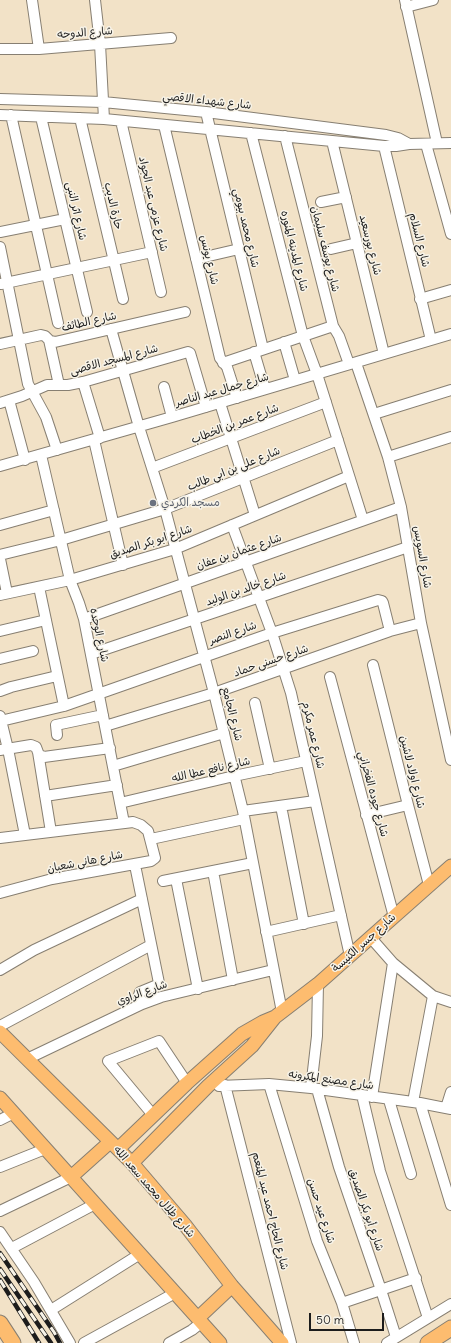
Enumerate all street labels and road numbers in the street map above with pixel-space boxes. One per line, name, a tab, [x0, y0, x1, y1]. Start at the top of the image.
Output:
street label: شارع الدوحه	[57, 24, 113, 42]
street label: شارع شهداء الاقصي	[162, 90, 252, 112]
street label: شارع عزمى عبد الجواد	[136, 155, 170, 253]
street label: شارع اثر النبى	[63, 181, 89, 241]
street label: حارة الديب	[101, 181, 125, 231]
street label: شارع محمد بيومي	[230, 187, 262, 269]
street label: شارع يوسف سليمان	[308, 205, 342, 293]
street label: شارع المدينه المنوره	[278, 209, 310, 293]
street label: شارع السلام	[406, 211, 432, 269]
street label: شارع بورسعيد	[356, 213, 384, 277]
street label: شارع يونس	[197, 234, 221, 286]
street label: شارع الطائف	[60, 309, 118, 335]
street label: شارع المسجد الاقصى	[68, 342, 160, 378]
street label: شارع جمال عبد الناصر	[174, 370, 270, 410]
street label: شارع عمر بن الخطاب	[189, 401, 281, 447]
street label: شارع على بن ابى طالب	[186, 444, 282, 494]
street label: شارع ابو بكر الصديق	[108, 522, 194, 562]
street label: شارع السويس	[410, 525, 434, 589]
street label: شارع عثمان بن عفان	[195, 531, 283, 573]
street label: شارع خالد بن الوليد	[204, 569, 288, 609]
street label: شارع الوحده	[87, 607, 111, 663]
street label: شارع النصر	[208, 619, 258, 647]
street label: شارع حسنى حماد	[232, 642, 310, 680]
street label: شارع الجامع	[219, 686, 245, 742]
street label: شارع عمر مكرم	[299, 700, 327, 770]
street label: شارع اولاد لاشين	[397, 734, 427, 810]
street label: شارع جوده الفخراني	[355, 750, 391, 838]
street label: شارع نافع عطا الله	[171, 755, 251, 785]
street label: شارع هانى شعبان	[46, 848, 124, 876]
street label: شارع جسر الكنيسة	[329, 911, 399, 975]
street label: شارع الراوي	[115, 978, 169, 1008]
street label: شارع مصنع المكرونه	[287, 1067, 375, 1093]
street label: شارع طلال محمد سعد الله	[111, 1143, 197, 1241]
street label: شارع الحاج احمد عبد المنعم	[249, 1151, 291, 1271]
street label: شارع أبو بكر الصديق	[346, 1167, 386, 1253]
street label: شارع عيد حسن	[304, 1177, 338, 1245]

